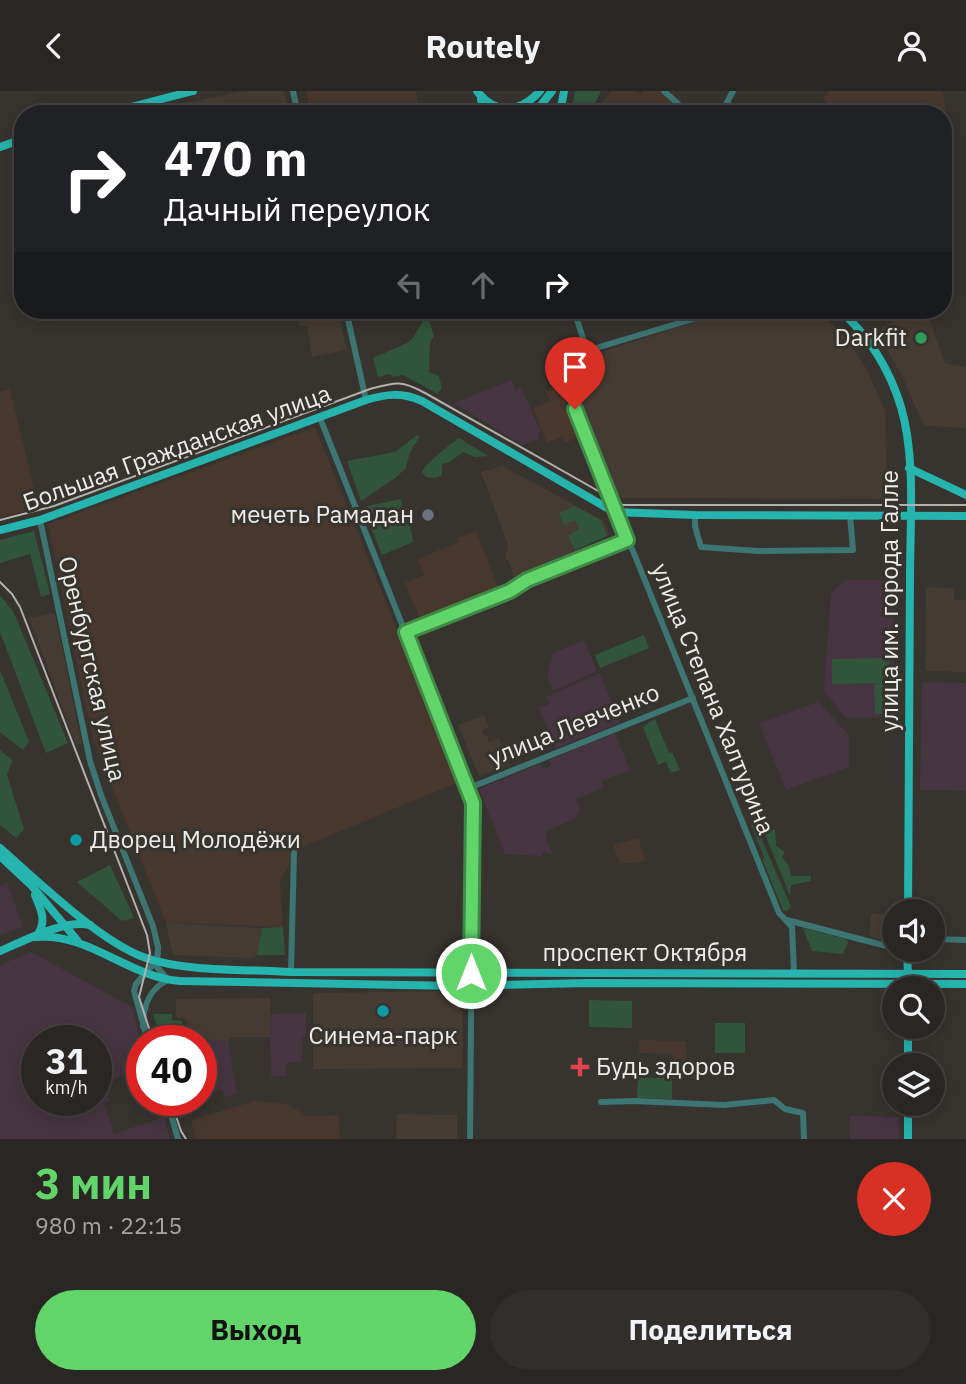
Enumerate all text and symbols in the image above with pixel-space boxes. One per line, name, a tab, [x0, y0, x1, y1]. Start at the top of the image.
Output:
text: Routely	[426, 25, 540, 67]
icon: back	[35, 27, 73, 65]
icon: person	[893, 27, 931, 65]
text: 470 m	[164, 126, 308, 189]
icon: right	[49, 133, 140, 224]
text: Дачный переулок	[164, 188, 430, 230]
icon: left	[391, 266, 429, 304]
icon: ahead	[464, 266, 502, 304]
icon: right	[537, 266, 575, 304]
place label: Darkfit	[835, 321, 907, 353]
marker: Darkfit	[913, 330, 929, 346]
pin	[545, 337, 605, 409]
icon: arrive	[556, 348, 594, 386]
street label: Большая Гражданская улица	[18, 376, 335, 518]
street label: улица им. города Галле	[873, 470, 905, 732]
place label: мечеть Рамадан	[230, 498, 414, 530]
marker: мечеть Рамадан	[420, 507, 436, 523]
street label: Оренбургская улица	[51, 553, 135, 785]
street label: улица Степана Халтурина	[645, 558, 783, 839]
street label: улица Левченко	[484, 675, 664, 773]
place label: Дворец Молодёжи	[90, 823, 301, 855]
marker: Дворец Молодёжи	[68, 832, 84, 848]
map controls	[882, 899, 945, 1116]
button: sound	[882, 899, 945, 962]
position arrow	[434, 936, 508, 1010]
street label: проспект Октября	[543, 936, 747, 968]
button: search	[882, 976, 945, 1039]
marker: Синема-парк	[375, 1003, 391, 1019]
place label: Синема-парк	[309, 1019, 457, 1051]
speed limit sign: 40	[126, 1025, 217, 1116]
text: 31	[45, 1038, 88, 1084]
place label: Будь здоров	[596, 1050, 736, 1082]
button: layers	[882, 1053, 945, 1116]
marker: Будь здоров	[570, 1057, 590, 1077]
text: km/h	[45, 1076, 88, 1099]
text: 3 мин	[35, 1156, 152, 1211]
button: close	[857, 1162, 931, 1236]
text: 980 m · 22:15	[35, 1210, 182, 1240]
button: Выход	[35, 1290, 476, 1370]
button: Поделиться	[490, 1290, 931, 1370]

